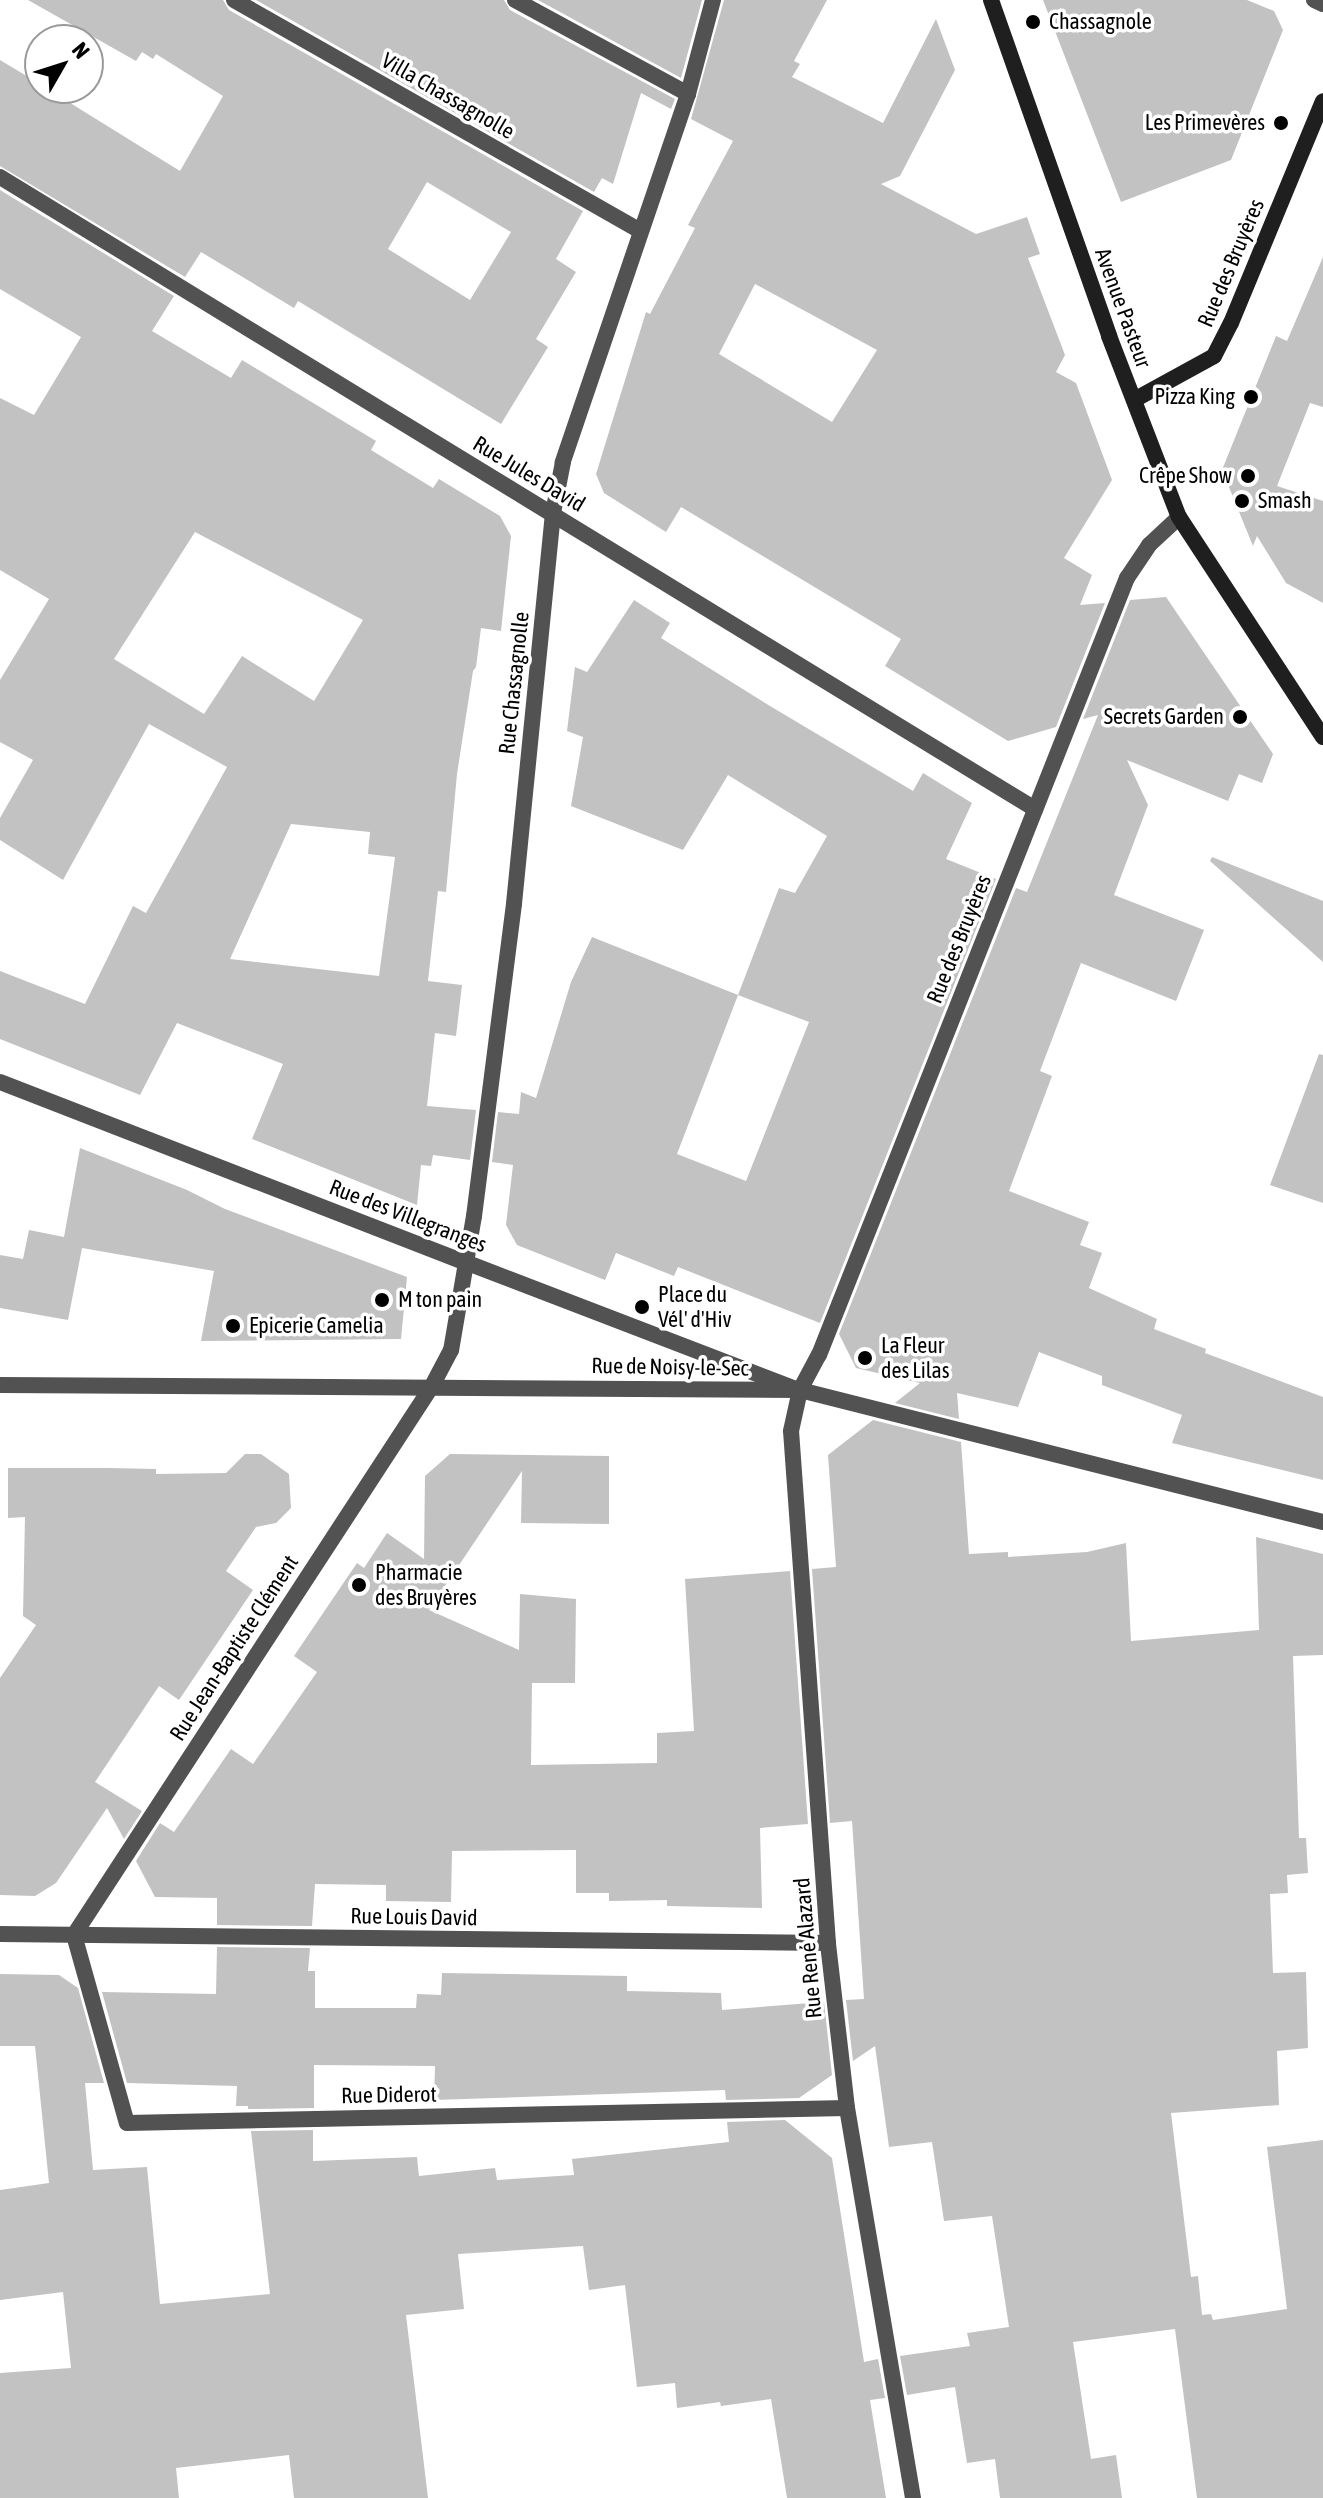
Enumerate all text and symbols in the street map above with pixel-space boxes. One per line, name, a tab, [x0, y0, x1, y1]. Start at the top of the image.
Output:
place label: Chassagnole	[1049, 9, 1152, 35]
marker: Chassagnole	[1024, 13, 1042, 31]
north arrow	[24, 24, 104, 104]
text: N	[67, 37, 95, 63]
street label: Villa Chassagnolle	[377, 47, 519, 145]
place label: Les Primevères	[1145, 110, 1265, 136]
marker: Les Primevères	[1272, 114, 1290, 132]
street label: Rue des Bruyères	[1192, 195, 1270, 331]
street label: Avenue Pasteur	[1089, 245, 1157, 371]
place label: Pizza King	[1155, 384, 1235, 410]
marker: Pizza King	[1242, 388, 1260, 406]
street label: Rue Jules David	[468, 430, 590, 518]
place label: Crêpe Show	[1139, 463, 1232, 489]
marker: Crêpe Show	[1239, 467, 1257, 485]
place label: Smash	[1258, 488, 1312, 514]
marker: Smash	[1233, 492, 1251, 510]
street label: Rue Chassagnolle	[493, 610, 535, 756]
place label: Secrets Garden	[1104, 704, 1224, 730]
marker: Secrets Garden	[1231, 708, 1249, 726]
street label: Rue des Bruyères	[921, 871, 997, 1007]
street label: Rue des Villegranges	[326, 1174, 490, 1258]
place label: Place du Vél' d'Hiv	[658, 1281, 732, 1332]
place label: M ton pain	[398, 1287, 482, 1313]
marker: M ton pain	[373, 1291, 391, 1309]
marker: Place du Vél' d'Hiv	[633, 1298, 651, 1316]
place label: Epicerie Camelia	[249, 1313, 384, 1339]
marker: Epicerie Camelia	[224, 1317, 242, 1335]
place label: La Fleur des Lilas	[881, 1332, 950, 1384]
marker: La Fleur des Lilas	[856, 1349, 874, 1367]
street label: Rue de Noisy-le-Sec	[591, 1352, 749, 1382]
street label: Rue Jean-Baptiste Clément	[164, 1550, 304, 1746]
place label: Pharmacie des Bruyères	[375, 1559, 477, 1610]
marker: Pharmacie des Bruyères	[350, 1576, 368, 1594]
street label: Rue René Alazard	[789, 1877, 827, 2019]
street label: Rue Louis David	[350, 1903, 478, 1931]
street label: Rue Diderot	[341, 2081, 437, 2109]

